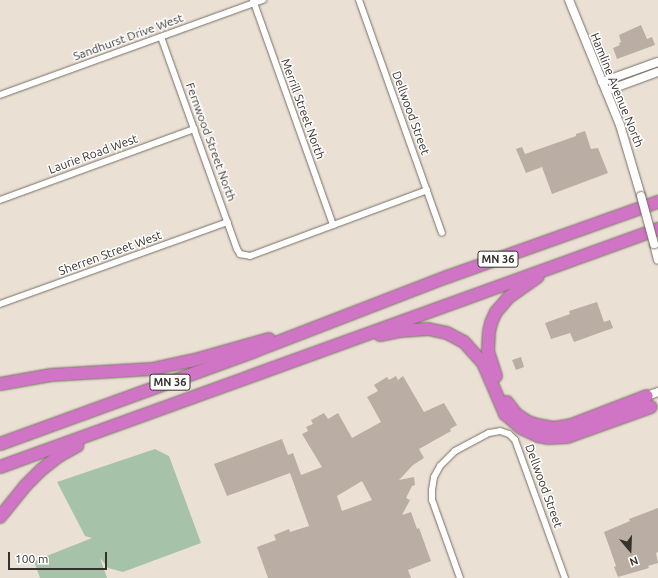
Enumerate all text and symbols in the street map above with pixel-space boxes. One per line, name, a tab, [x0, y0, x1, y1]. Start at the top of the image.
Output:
street label: Sandhurst Drive West	[71, 10, 185, 64]
street label: Hamline Avenue North	[587, 31, 647, 149]
street label: Merrill Street North	[278, 57, 328, 161]
street label: Dellwood Street	[389, 69, 433, 157]
street label: Fernwood Street North	[183, 81, 239, 203]
street label: Laurie Road West	[46, 131, 140, 177]
street label: Sherren Street West	[56, 228, 164, 278]
road number: MN 36	[477, 250, 519, 268]
road number: MN 36	[149, 373, 191, 391]
street label: Dellwood Street	[522, 442, 566, 530]
north arrow	[610, 530, 650, 570]
scale bar	[10, 544, 109, 570]
text: 100 m	[15, 552, 48, 565]
text: N	[628, 554, 640, 568]

